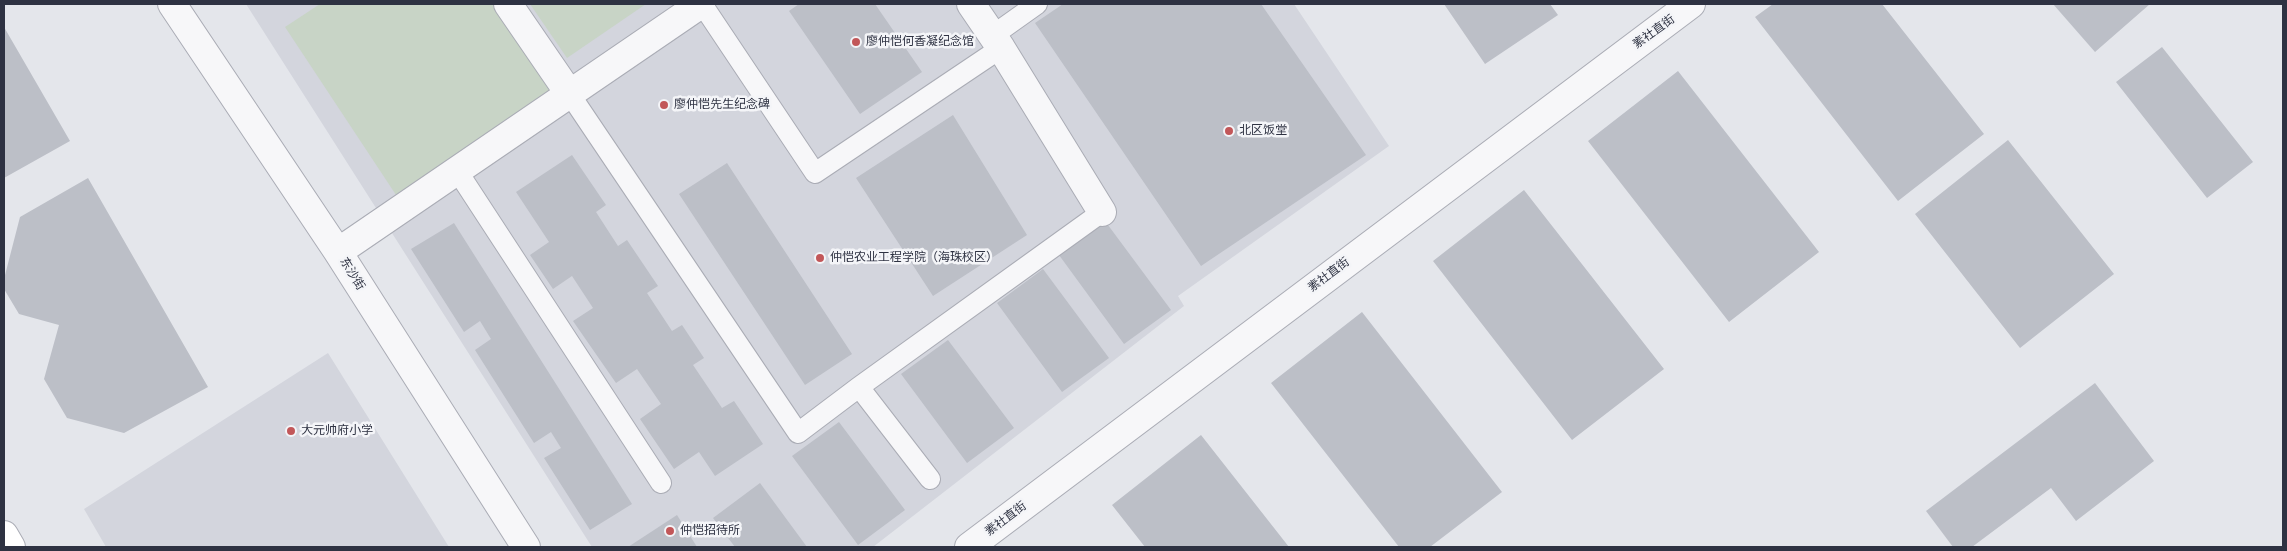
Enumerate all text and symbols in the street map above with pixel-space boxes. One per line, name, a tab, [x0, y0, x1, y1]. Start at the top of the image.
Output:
street label: 素社直街	[1630, 12, 1678, 52]
place label: 廖仲恺何香凝纪念馆	[866, 35, 974, 49]
marker: 廖仲恺何香凝纪念馆	[850, 36, 862, 48]
place label: 廖仲恺先生纪念碑	[674, 98, 770, 112]
marker: 廖仲恺先生纪念碑	[658, 99, 670, 111]
place label: 北区饭堂	[1239, 124, 1287, 138]
marker: 北区饭堂	[1223, 125, 1235, 137]
place label: 仲恺农业工程学院（海珠校区）	[830, 251, 998, 265]
marker: 仲恺农业工程学院（海珠校区）	[814, 252, 826, 264]
street label: 东沙街	[336, 255, 368, 293]
street label: 素社直街	[1305, 255, 1353, 295]
place label: 大元帅府小学	[301, 424, 373, 438]
marker: 大元帅府小学	[285, 425, 297, 437]
street label: 素社直街	[982, 499, 1030, 539]
place label: 仲恺招待所	[680, 524, 740, 538]
marker: 仲恺招待所	[664, 525, 676, 537]

